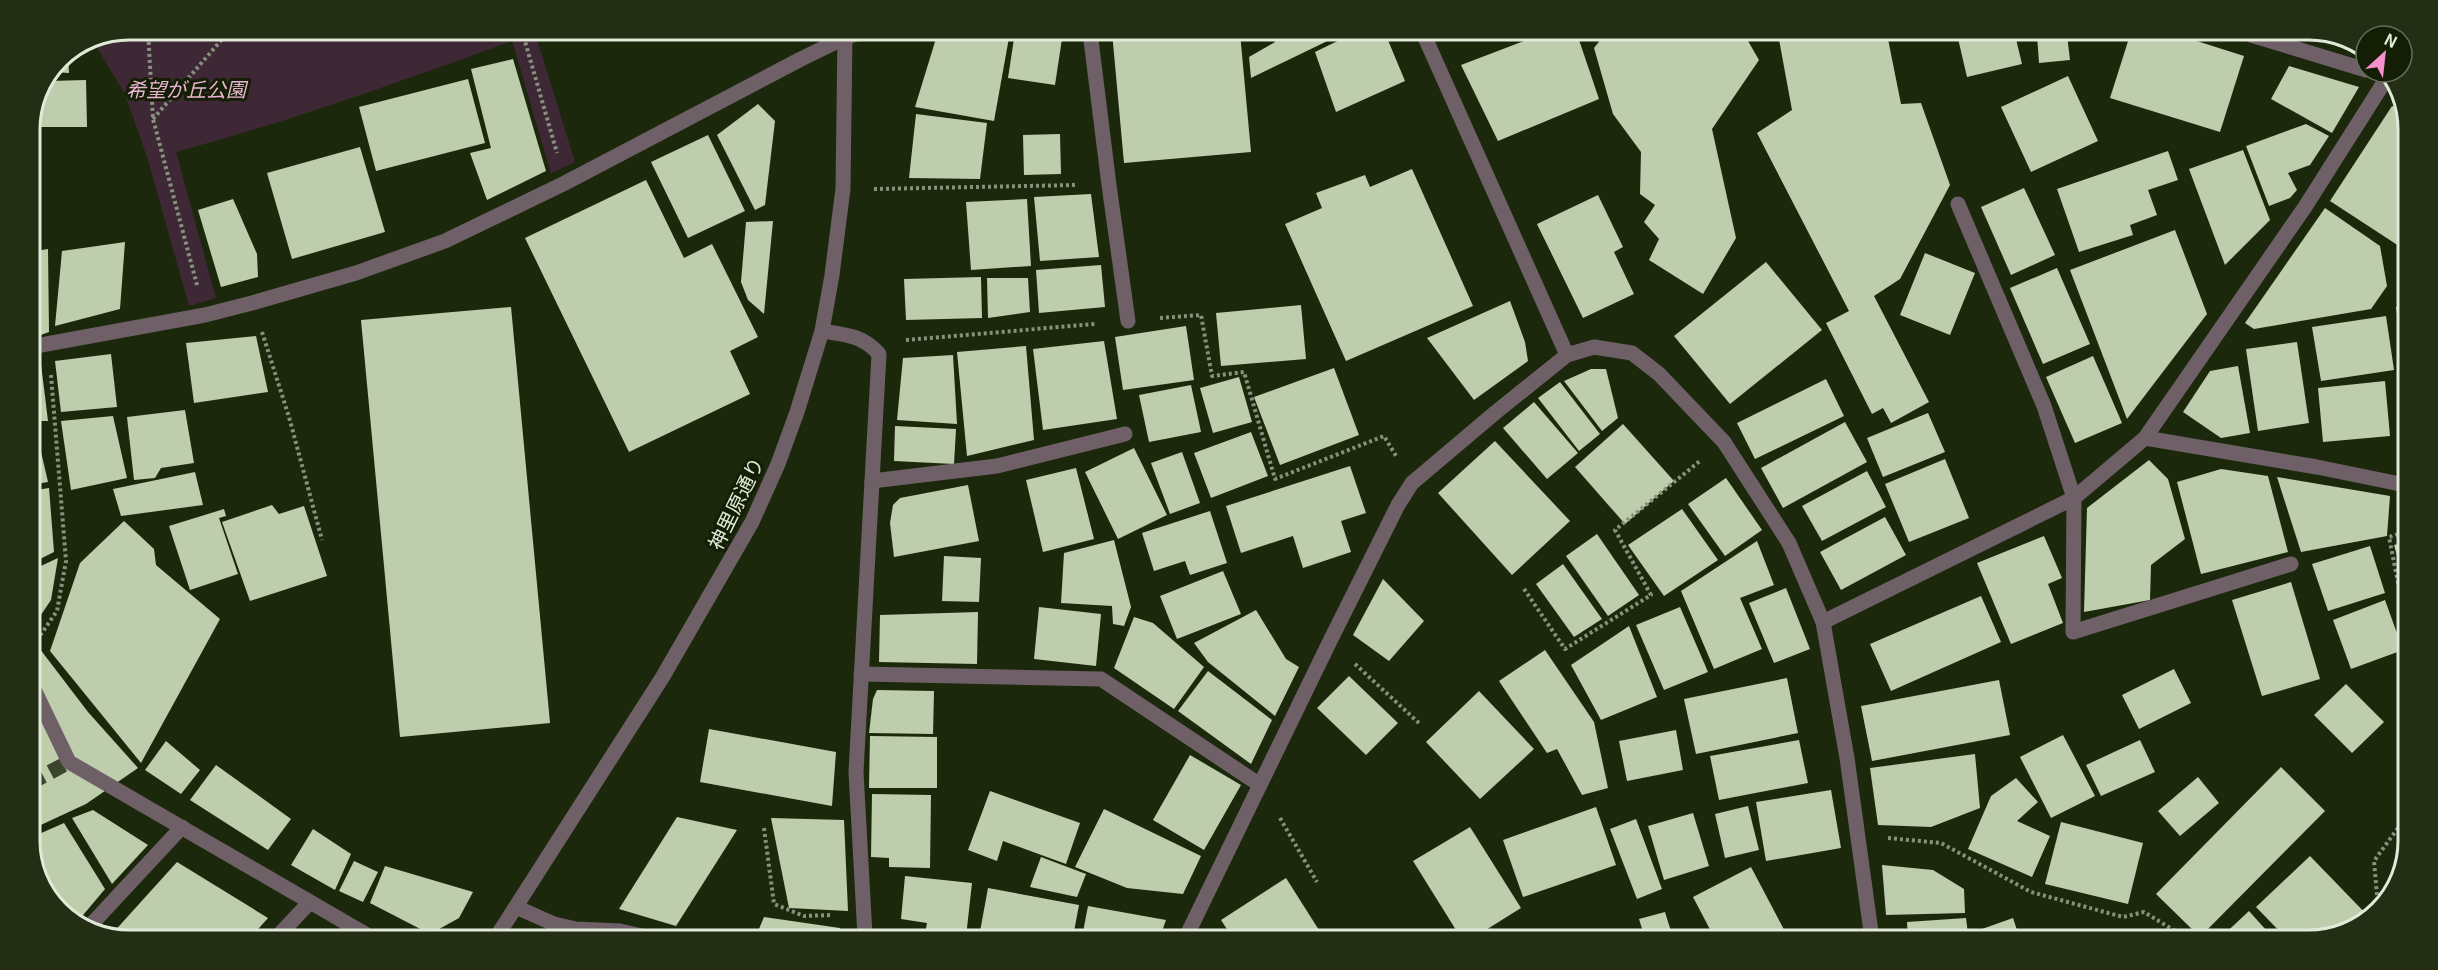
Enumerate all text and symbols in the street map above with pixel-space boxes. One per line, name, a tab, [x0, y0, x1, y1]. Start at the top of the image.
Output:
north arrow	[2354, 24, 2414, 84]
text: N	[2380, 26, 2402, 53]
park label: 希望が丘公園	[126, 74, 249, 103]
street label: 神里原通り	[700, 452, 770, 554]

